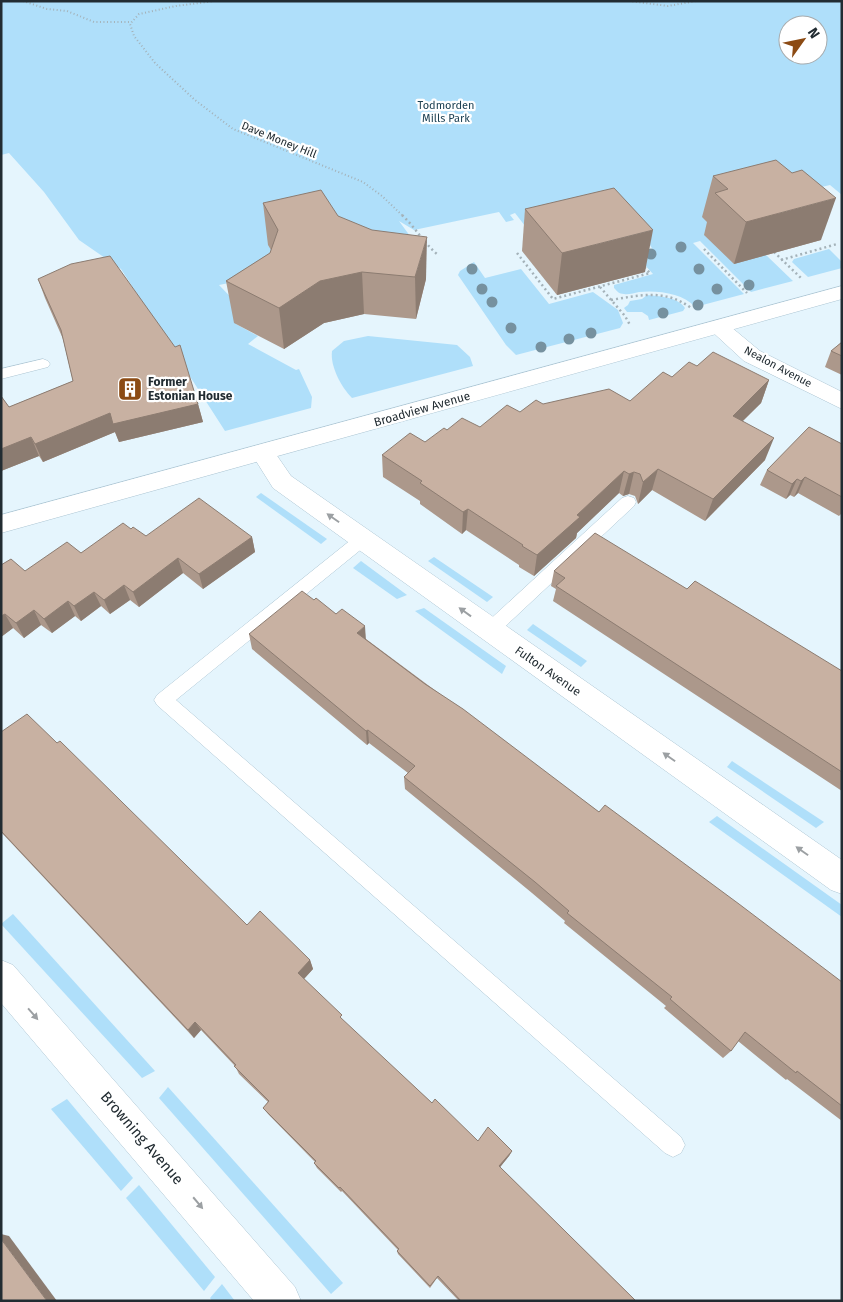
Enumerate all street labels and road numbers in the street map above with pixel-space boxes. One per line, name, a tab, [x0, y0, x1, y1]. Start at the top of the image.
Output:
street label: Dave Money Hill	[240, 119, 318, 161]
street label: Nealon Avenue	[742, 344, 814, 390]
street label: Broadview Avenue	[372, 389, 472, 429]
street label: Fulton Avenue	[512, 643, 584, 699]
street label: Browning Avenue	[97, 1088, 187, 1188]

